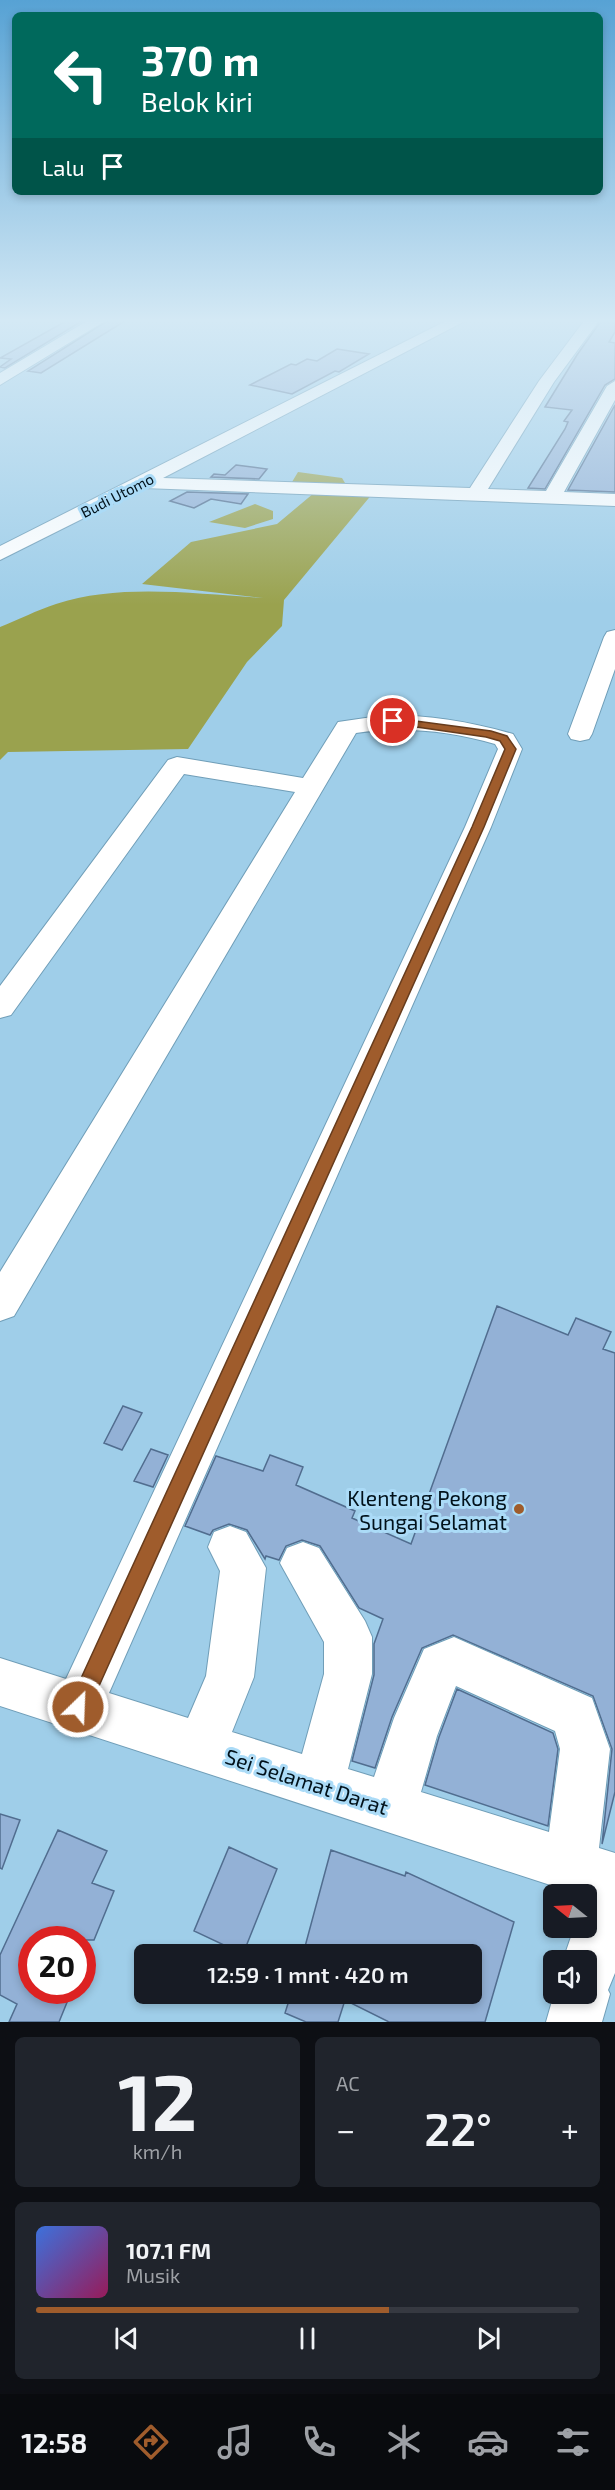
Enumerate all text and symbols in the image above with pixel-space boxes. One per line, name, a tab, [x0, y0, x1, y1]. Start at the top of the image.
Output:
text: 370 m	[141, 34, 260, 84]
icon: left	[42, 36, 120, 114]
text: Belok kiri	[141, 85, 253, 117]
icon: arrive	[96, 150, 129, 183]
text: Lalu	[42, 154, 84, 180]
street label: Budi Utomo	[78, 469, 156, 521]
pin	[367, 695, 418, 746]
icon: arrive	[376, 704, 409, 737]
place label: Klenteng Pekong Sungai Selamat	[347, 1485, 507, 1534]
marker: Klenteng Pekong Sungai Selamat	[512, 1502, 526, 1516]
position arrow	[46, 1675, 110, 1739]
street label: Sei Selamat Darat	[222, 1743, 392, 1819]
north arrow	[543, 1884, 597, 1938]
map controls	[543, 1884, 597, 2004]
speed limit sign: 20	[18, 1926, 96, 2004]
button: sound	[543, 1950, 597, 2004]
text: 12:59 · 1 mnt · 420 m	[207, 1961, 409, 1987]
text: 12	[118, 2053, 197, 2147]
text: AC	[336, 2071, 360, 2095]
text: 22°	[424, 2101, 492, 2155]
text: −	[336, 2109, 355, 2149]
text: +	[561, 2109, 579, 2149]
text: km/h	[133, 2139, 182, 2163]
text: 107.1 FM	[126, 2237, 211, 2263]
text: Musik	[126, 2263, 180, 2287]
icon: previous	[110, 2322, 143, 2355]
icon: pause	[291, 2322, 324, 2355]
icon: next	[472, 2322, 505, 2355]
icon: directions	[130, 2421, 172, 2463]
icon: music	[214, 2421, 256, 2463]
icon: phone	[298, 2421, 340, 2463]
icon: climate	[383, 2421, 425, 2463]
icon: car	[467, 2421, 509, 2463]
icon: filters	[552, 2421, 594, 2463]
text: 12:58	[21, 2426, 87, 2458]

